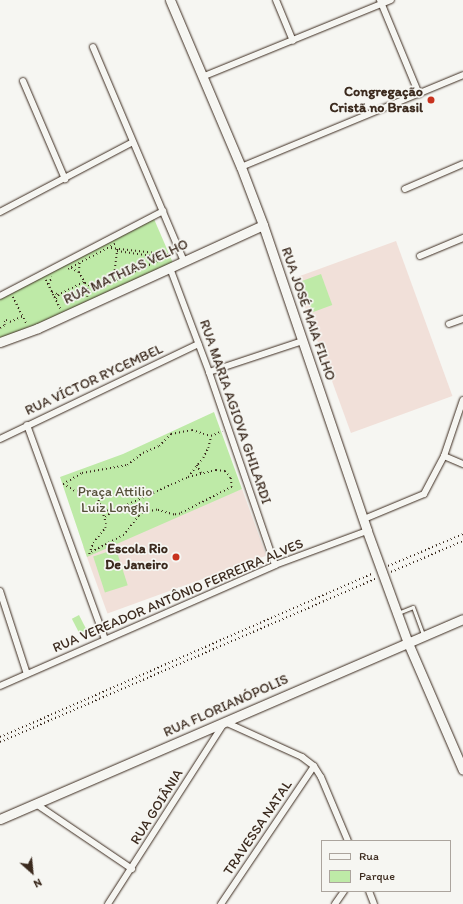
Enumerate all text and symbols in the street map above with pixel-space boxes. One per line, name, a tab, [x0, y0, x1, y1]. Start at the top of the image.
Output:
place label: Congregação Cristã no Brasil	[329, 84, 423, 116]
marker: Congregação Cristã no Brasil	[426, 95, 436, 105]
street label: RUA MATHIAS VELHO	[62, 236, 190, 308]
street label: RUA JOSÉ MAIA FILHO	[277, 245, 339, 383]
street label: RUA MARIA AGIOVA GHILARDI	[196, 319, 274, 505]
street label: RUA VÍCTOR RYCEMBEL	[23, 341, 165, 419]
park label: Praça Attilio Luiz Longhi	[78, 484, 152, 516]
street label: RUA VEREADOR ANTÔNIO FERREIRA ALVES	[50, 535, 306, 657]
place label: Escola Rio De Janeiro	[105, 541, 168, 574]
marker: Escola Rio De Janeiro	[171, 552, 181, 562]
street label: RUA FLORIANÓPOLIS	[162, 672, 290, 740]
street label: RUA GOIÂNIA	[127, 766, 187, 848]
street label: TRAVESSA NATAL	[220, 777, 296, 879]
legend	[321, 840, 451, 892]
text: Rua	[359, 849, 379, 863]
north arrow	[12, 852, 52, 892]
text: Parque	[359, 869, 395, 883]
text: N	[31, 876, 44, 891]

